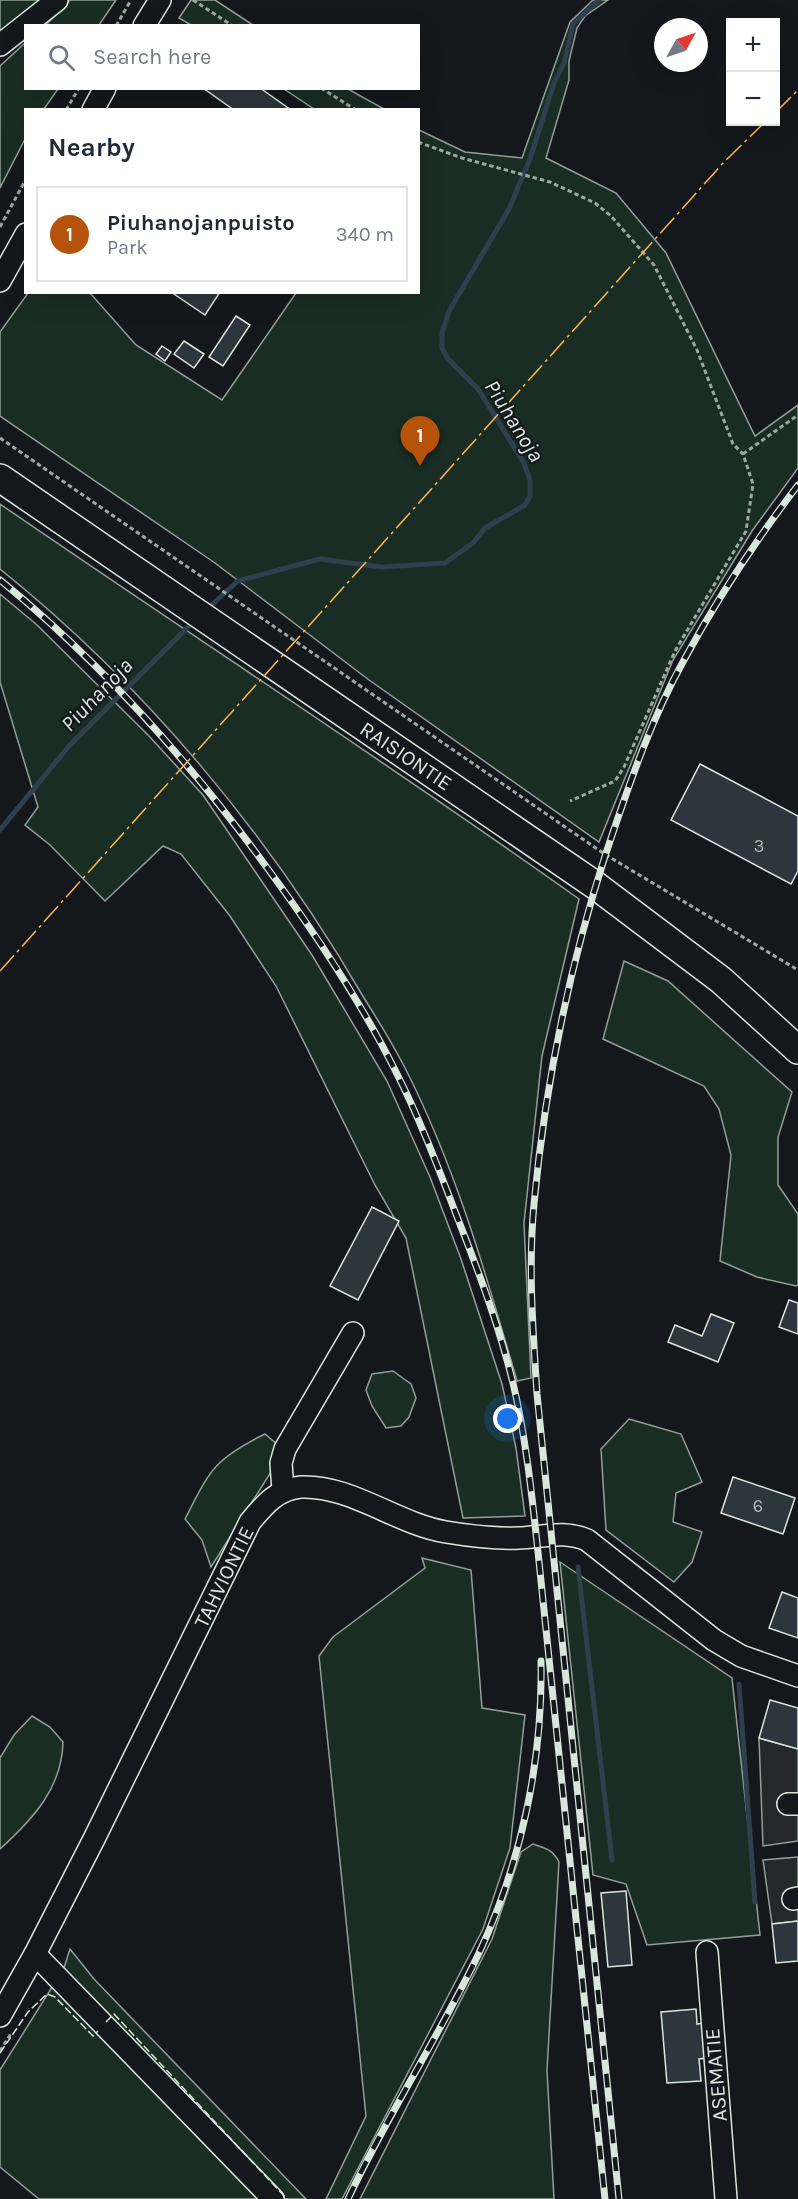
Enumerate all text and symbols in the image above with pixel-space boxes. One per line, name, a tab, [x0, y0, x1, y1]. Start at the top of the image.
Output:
north arrow	[654, 18, 708, 72]
map controls	[726, 18, 780, 126]
button: +	[726, 18, 780, 72]
search box	[24, 24, 420, 90]
icon: search	[45, 41, 78, 74]
text: Search here	[93, 44, 211, 70]
button: −	[726, 72, 780, 126]
text: Nearby	[48, 132, 135, 163]
text: Piuhanojanpuisto	[107, 210, 295, 236]
text: 1	[66, 223, 73, 246]
text: 340 m	[336, 223, 394, 246]
text: Park	[107, 236, 148, 259]
water label: Piuhanoja	[479, 375, 549, 467]
pin: 1	[400, 416, 440, 466]
water label: Piuhanoja	[56, 653, 138, 737]
street label: RAISIONTIE	[356, 717, 456, 795]
house number: 3	[754, 835, 764, 857]
your location	[493, 1404, 522, 1433]
house number: 6	[753, 1495, 763, 1517]
street label: TAHVIONTIE	[189, 1523, 259, 1631]
street label: ASEMATIE	[700, 2027, 732, 2123]

